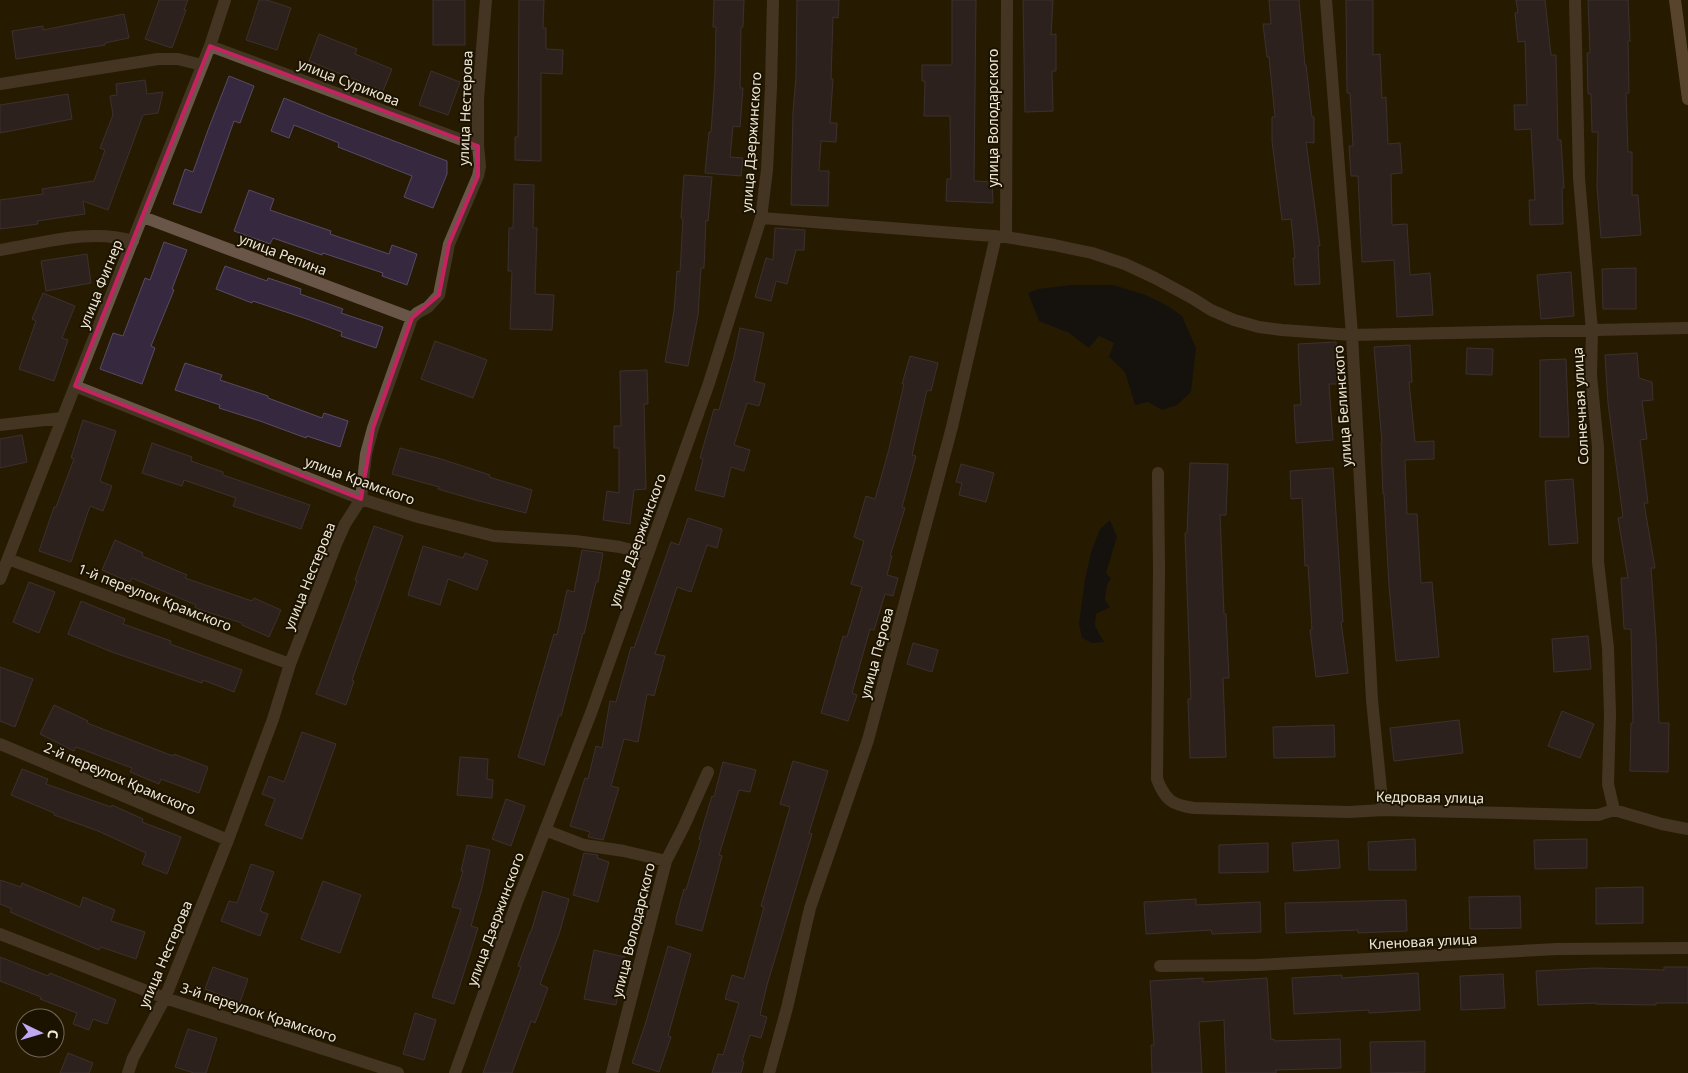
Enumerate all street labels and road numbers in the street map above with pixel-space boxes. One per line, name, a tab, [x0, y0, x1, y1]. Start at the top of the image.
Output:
street label: улица Володарского	[983, 49, 1002, 187]
street label: улица Нестерова	[453, 50, 477, 166]
street label: улица Сурикова	[295, 54, 403, 110]
street label: улица Дзержинского	[737, 71, 765, 213]
street label: улица Репина	[236, 228, 330, 280]
street label: улица Фигнер	[74, 237, 126, 331]
street label: улица Белинского	[1328, 345, 1356, 467]
street label: Солнечная улица	[1567, 347, 1593, 465]
street label: улица Крамского	[302, 451, 418, 509]
street label: улица Дзержинского	[604, 471, 670, 609]
street label: улица Нестерова	[279, 519, 339, 633]
street label: 1-й переулок Крамского	[75, 559, 235, 635]
street label: улица Перова	[855, 605, 897, 701]
street label: 2-й переулок Крамского	[41, 737, 199, 819]
street label: Кедровая улица	[1376, 787, 1484, 807]
street label: улица Дзержинского	[462, 850, 528, 988]
street label: улица Володарского	[607, 860, 659, 1000]
street label: улица Нестерова	[134, 897, 196, 1011]
street label: Кленовая улица	[1368, 929, 1478, 953]
street label: 3-й переулок Крамского	[178, 978, 340, 1046]

